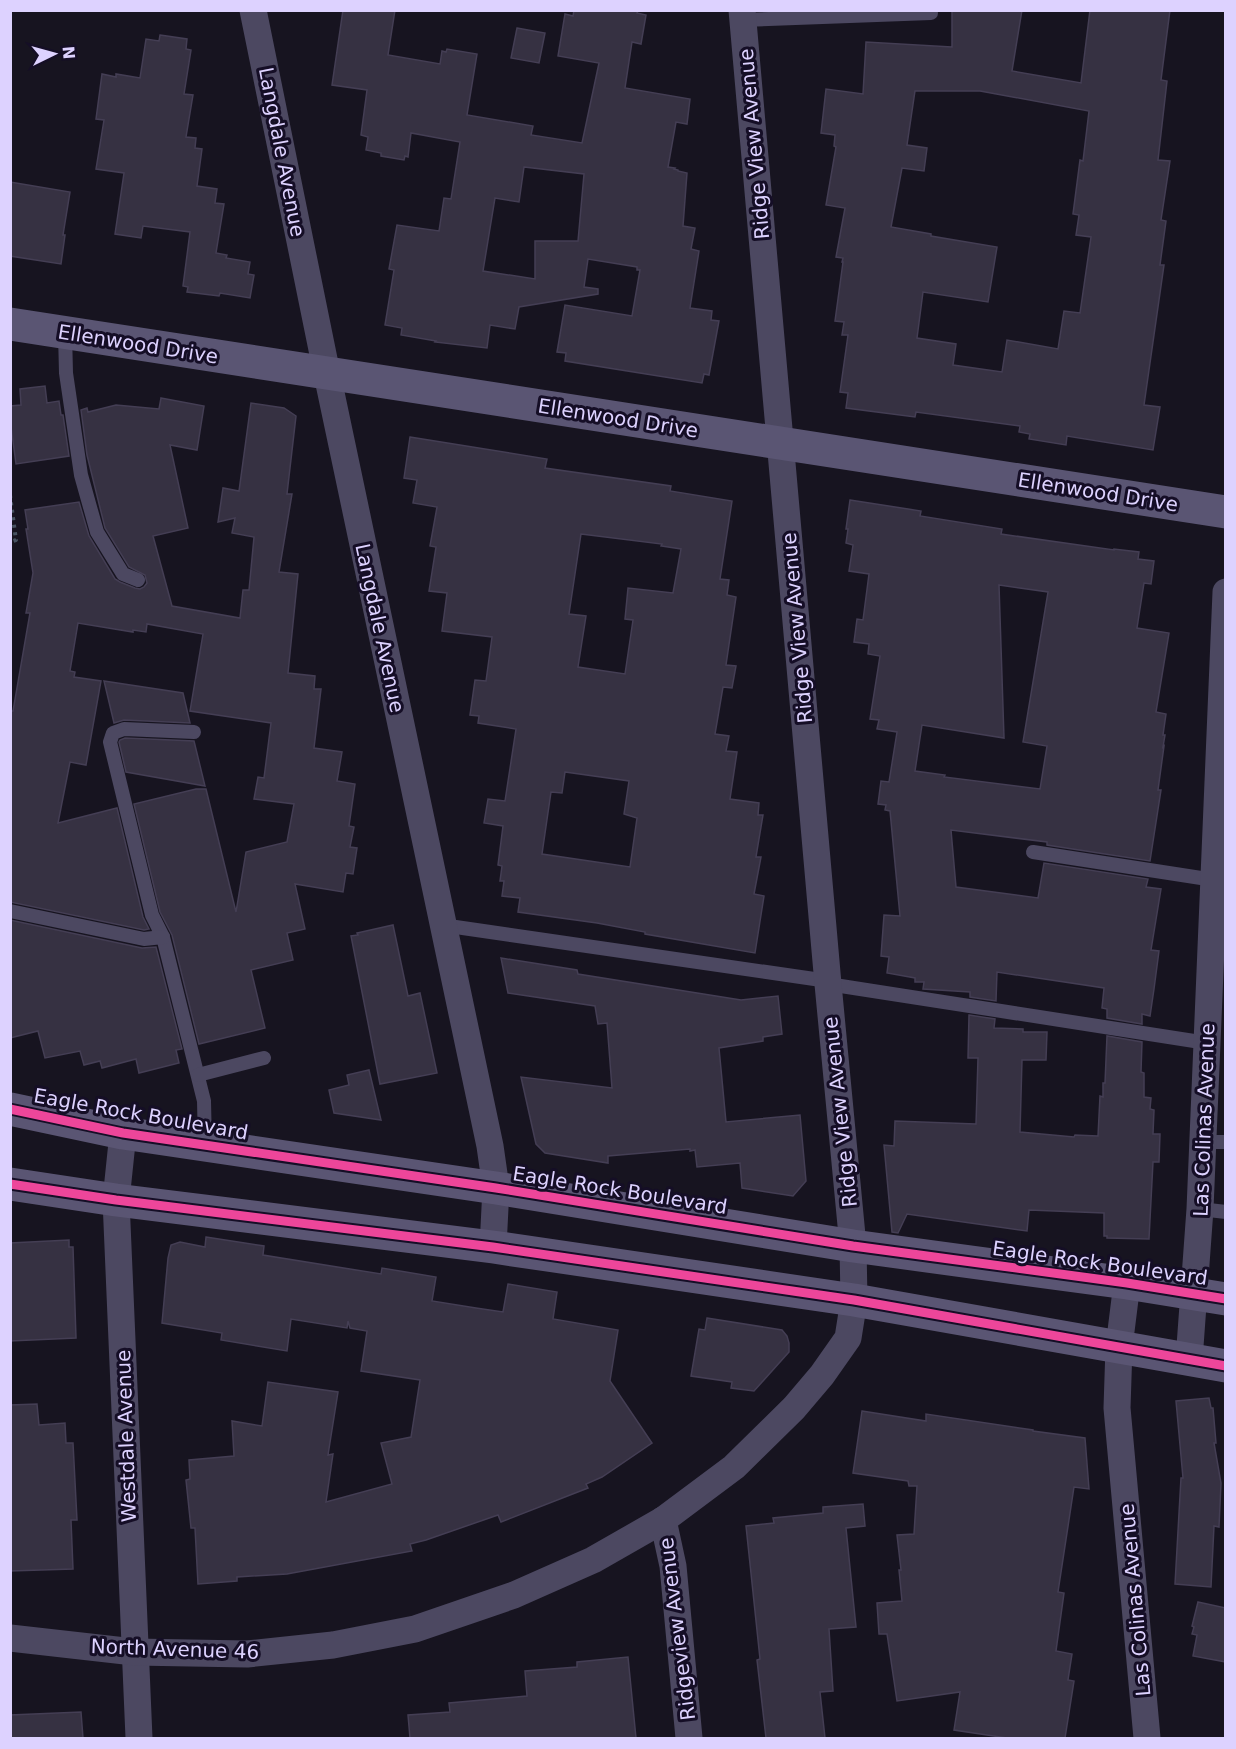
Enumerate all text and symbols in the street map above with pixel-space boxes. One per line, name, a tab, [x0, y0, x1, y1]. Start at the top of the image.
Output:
north arrow	[24, 24, 84, 84]
text: N	[58, 45, 78, 60]
street label: Ridge View Avenue	[734, 47, 774, 241]
street label: Langdale Avenue	[254, 65, 310, 239]
street label: Ellenwood Drive	[56, 319, 220, 369]
street label: Ellenwood Drive	[536, 393, 700, 443]
street label: Ellenwood Drive	[1016, 467, 1180, 517]
street label: Ridge View Avenue	[777, 531, 817, 725]
street label: Langdale Avenue	[350, 541, 410, 715]
street label: Ridge View Avenue	[818, 1015, 862, 1209]
street label: Las Colinas Avenue	[1189, 1023, 1219, 1217]
street label: Eagle Rock Boulevard	[32, 1083, 250, 1145]
street label: Eagle Rock Boulevard	[511, 1161, 729, 1219]
street label: Eagle Rock Boulevard	[991, 1236, 1209, 1290]
street label: Westdale Avenue	[111, 1349, 141, 1523]
street label: Las Colinas Avenue	[1115, 1503, 1155, 1697]
street label: Ridgeview Avenue	[654, 1536, 700, 1722]
street label: North Avenue 46	[90, 1634, 260, 1664]

